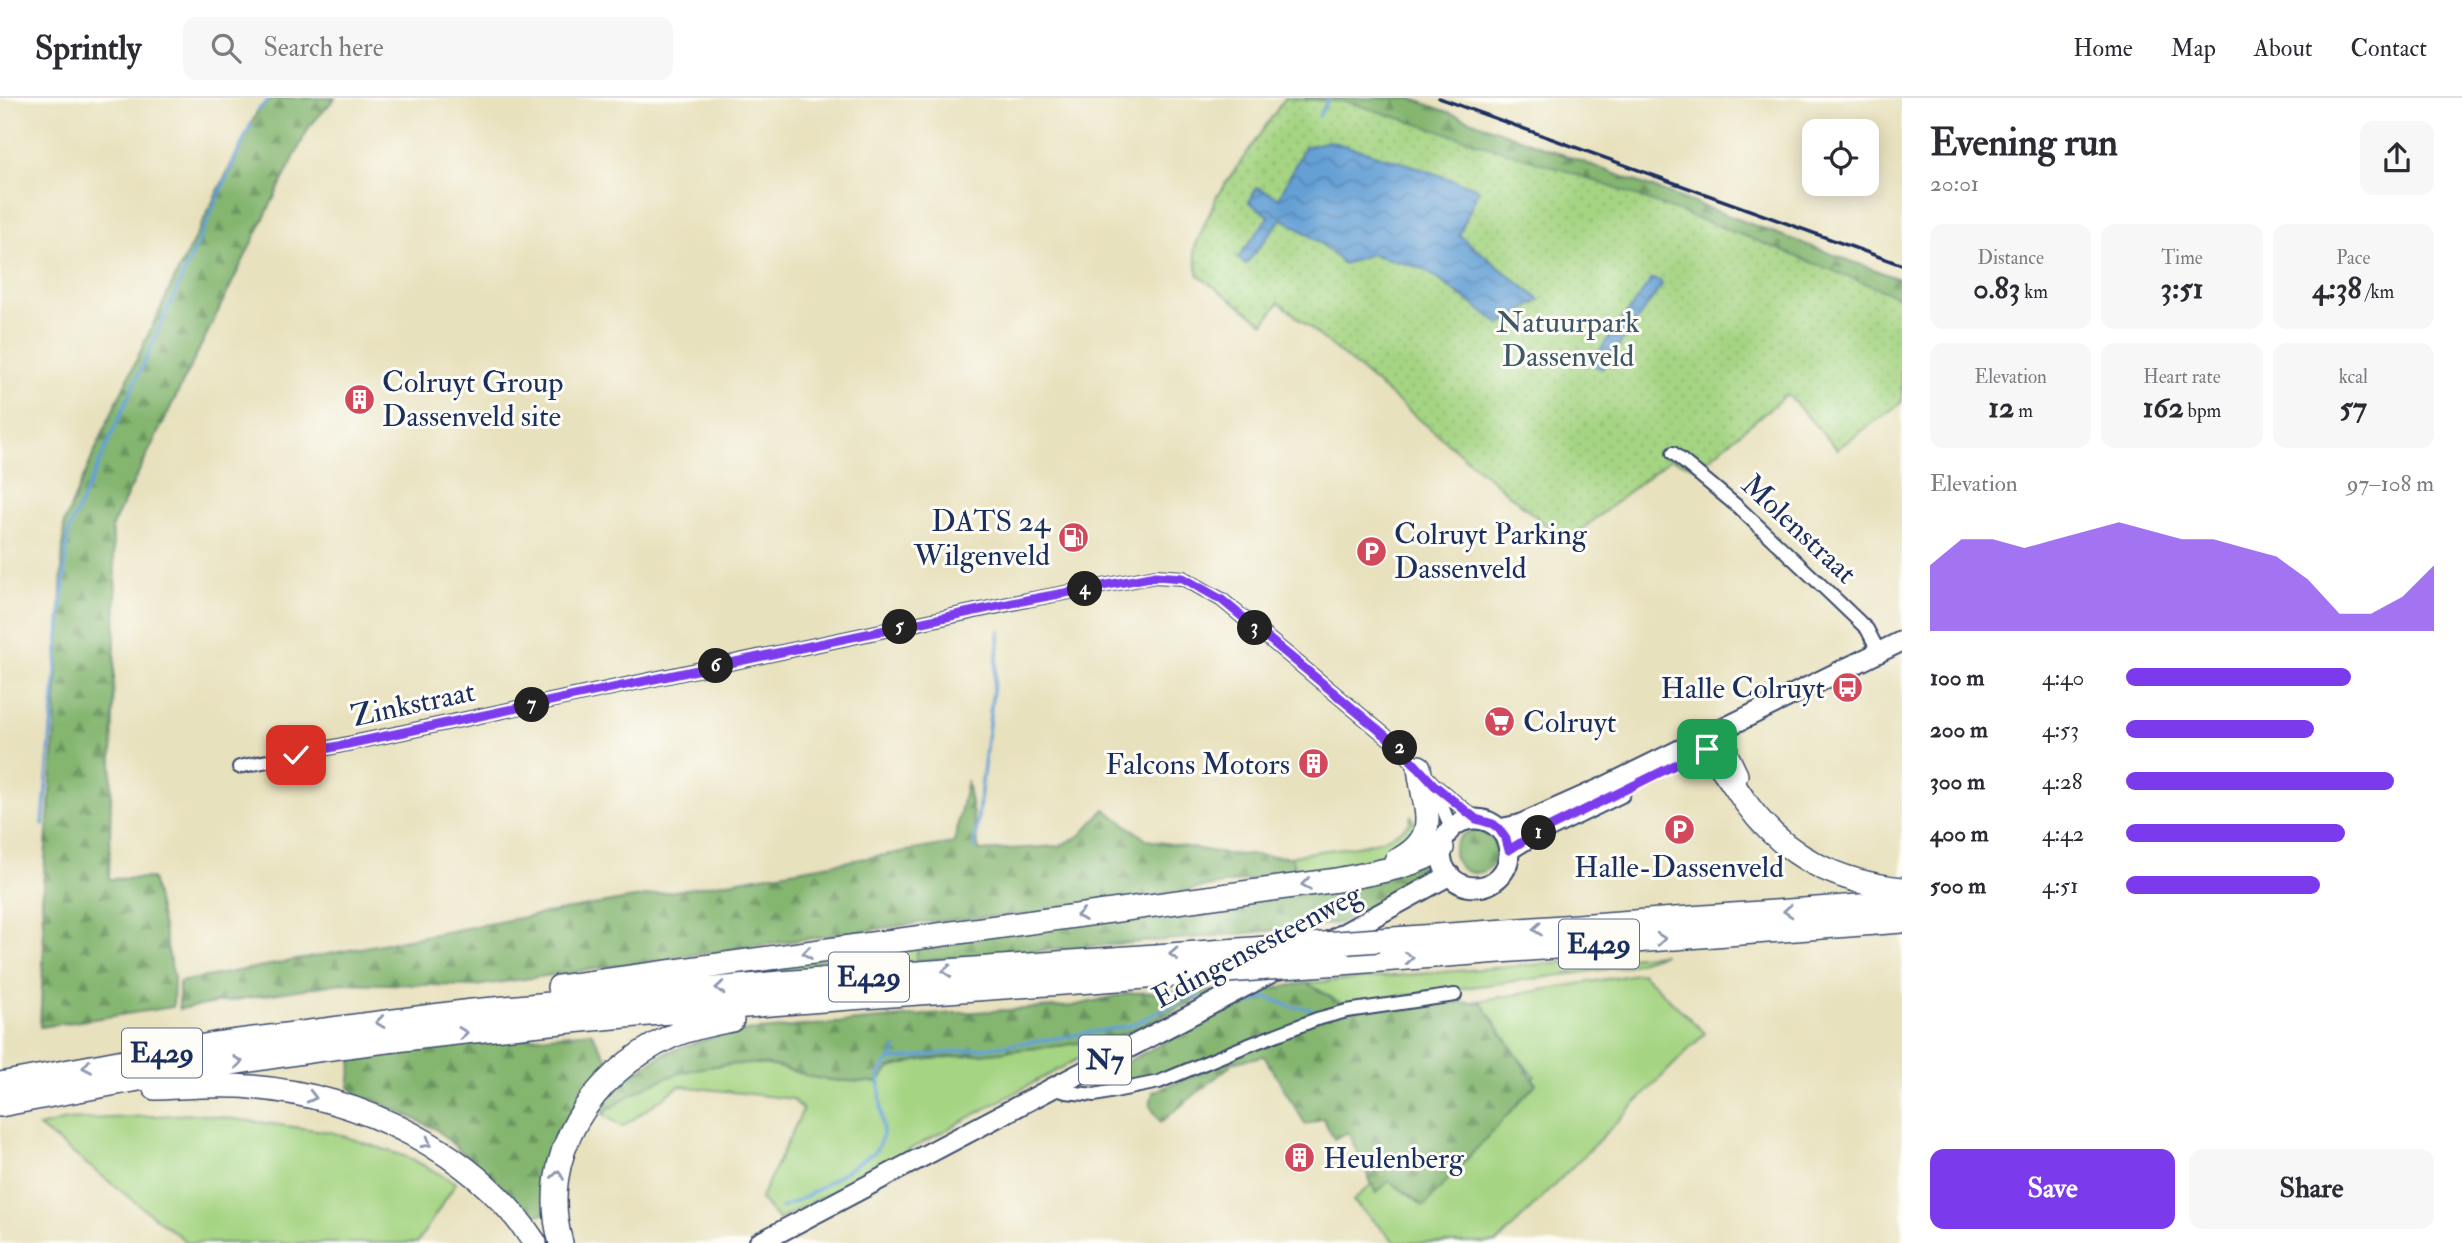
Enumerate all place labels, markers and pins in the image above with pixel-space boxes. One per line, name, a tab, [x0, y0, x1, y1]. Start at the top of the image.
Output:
place label: Colruyt Group Dassenveld site	[382, 364, 563, 435]
building icon: Colruyt Group Dassenveld site	[342, 382, 376, 416]
place label: DATS 24 Wilgenveld	[913, 503, 1052, 574]
place label: Colruyt Parking Dassenveld	[1394, 516, 1588, 587]
fuel station icon: DATS 24 Wilgenveld	[1056, 521, 1090, 555]
parking icon: Colruyt Parking Dassenveld	[1354, 534, 1388, 568]
pin: 4	[1068, 572, 1102, 606]
pin: 5	[883, 610, 918, 644]
pin: 3	[1238, 610, 1272, 646]
pin: 6	[698, 648, 734, 684]
place label: Halle Colruyt	[1660, 670, 1825, 707]
bus stop icon: Halle Colruyt	[1831, 671, 1865, 705]
pin: 7	[514, 688, 550, 722]
place label: Colruyt	[1523, 704, 1617, 741]
supermarket icon: Colruyt	[1483, 705, 1517, 739]
pin	[1677, 719, 1737, 779]
pin	[266, 725, 326, 785]
pin: 2	[1382, 730, 1418, 766]
place label: Falcons Motors	[1105, 746, 1290, 783]
building icon: Falcons Motors	[1296, 747, 1330, 781]
parking icon: Halle-Dassenveld	[1662, 812, 1696, 846]
pin: 1	[1522, 816, 1556, 850]
place label: Halle-Dassenveld	[1574, 849, 1784, 886]
place label: Heulenberg	[1323, 1140, 1465, 1177]
building icon: Heulenberg	[1283, 1141, 1317, 1175]

